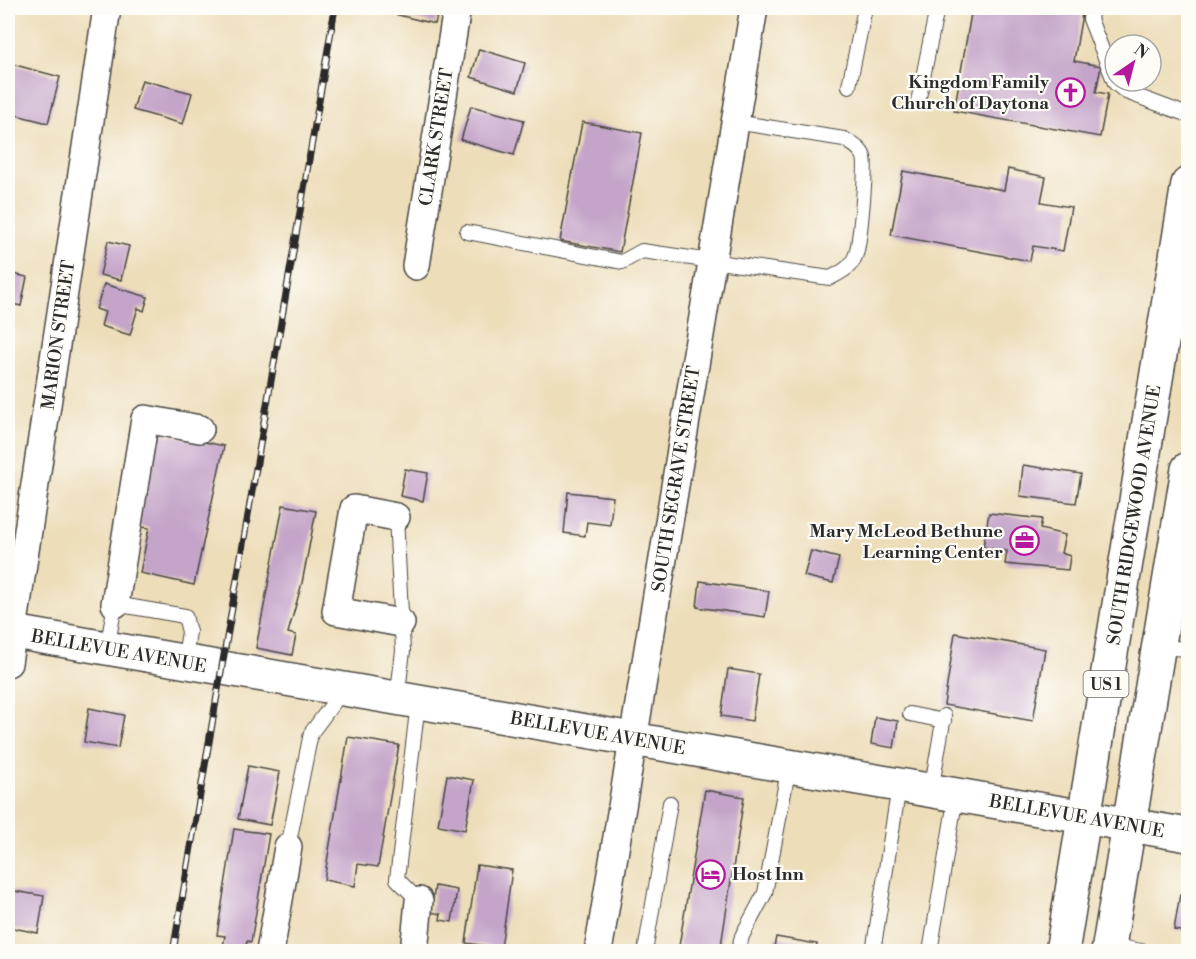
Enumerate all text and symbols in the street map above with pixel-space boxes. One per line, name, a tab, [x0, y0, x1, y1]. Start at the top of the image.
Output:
north arrow	[1103, 33, 1163, 93]
text: N	[1130, 40, 1152, 64]
street label: CLARK STREET	[414, 66, 459, 208]
place label: Kingdom Family Church of Daytona	[891, 71, 1050, 115]
church icon: Kingdom Family Church of Daytona	[1054, 76, 1086, 108]
street label: MARION STREET	[37, 258, 80, 411]
street label: SOUTH SEGRAVE STREET	[647, 364, 706, 594]
street label: SOUTH RIDGEWOOD AVENUE	[1103, 383, 1166, 647]
place label: Mary McLeod Bethune Learning Center	[809, 520, 1003, 564]
office icon: Mary McLeod Bethune Learning Center	[1008, 525, 1040, 557]
street label: BELLEVUE AVENUE	[29, 625, 208, 678]
road number: US 1	[1084, 671, 1128, 697]
street label: BELLEVUE AVENUE	[508, 707, 687, 760]
street label: BELLEVUE AVENUE	[987, 790, 1166, 843]
hotel icon: Host Inn	[695, 858, 727, 890]
place label: Host Inn	[732, 863, 804, 886]

